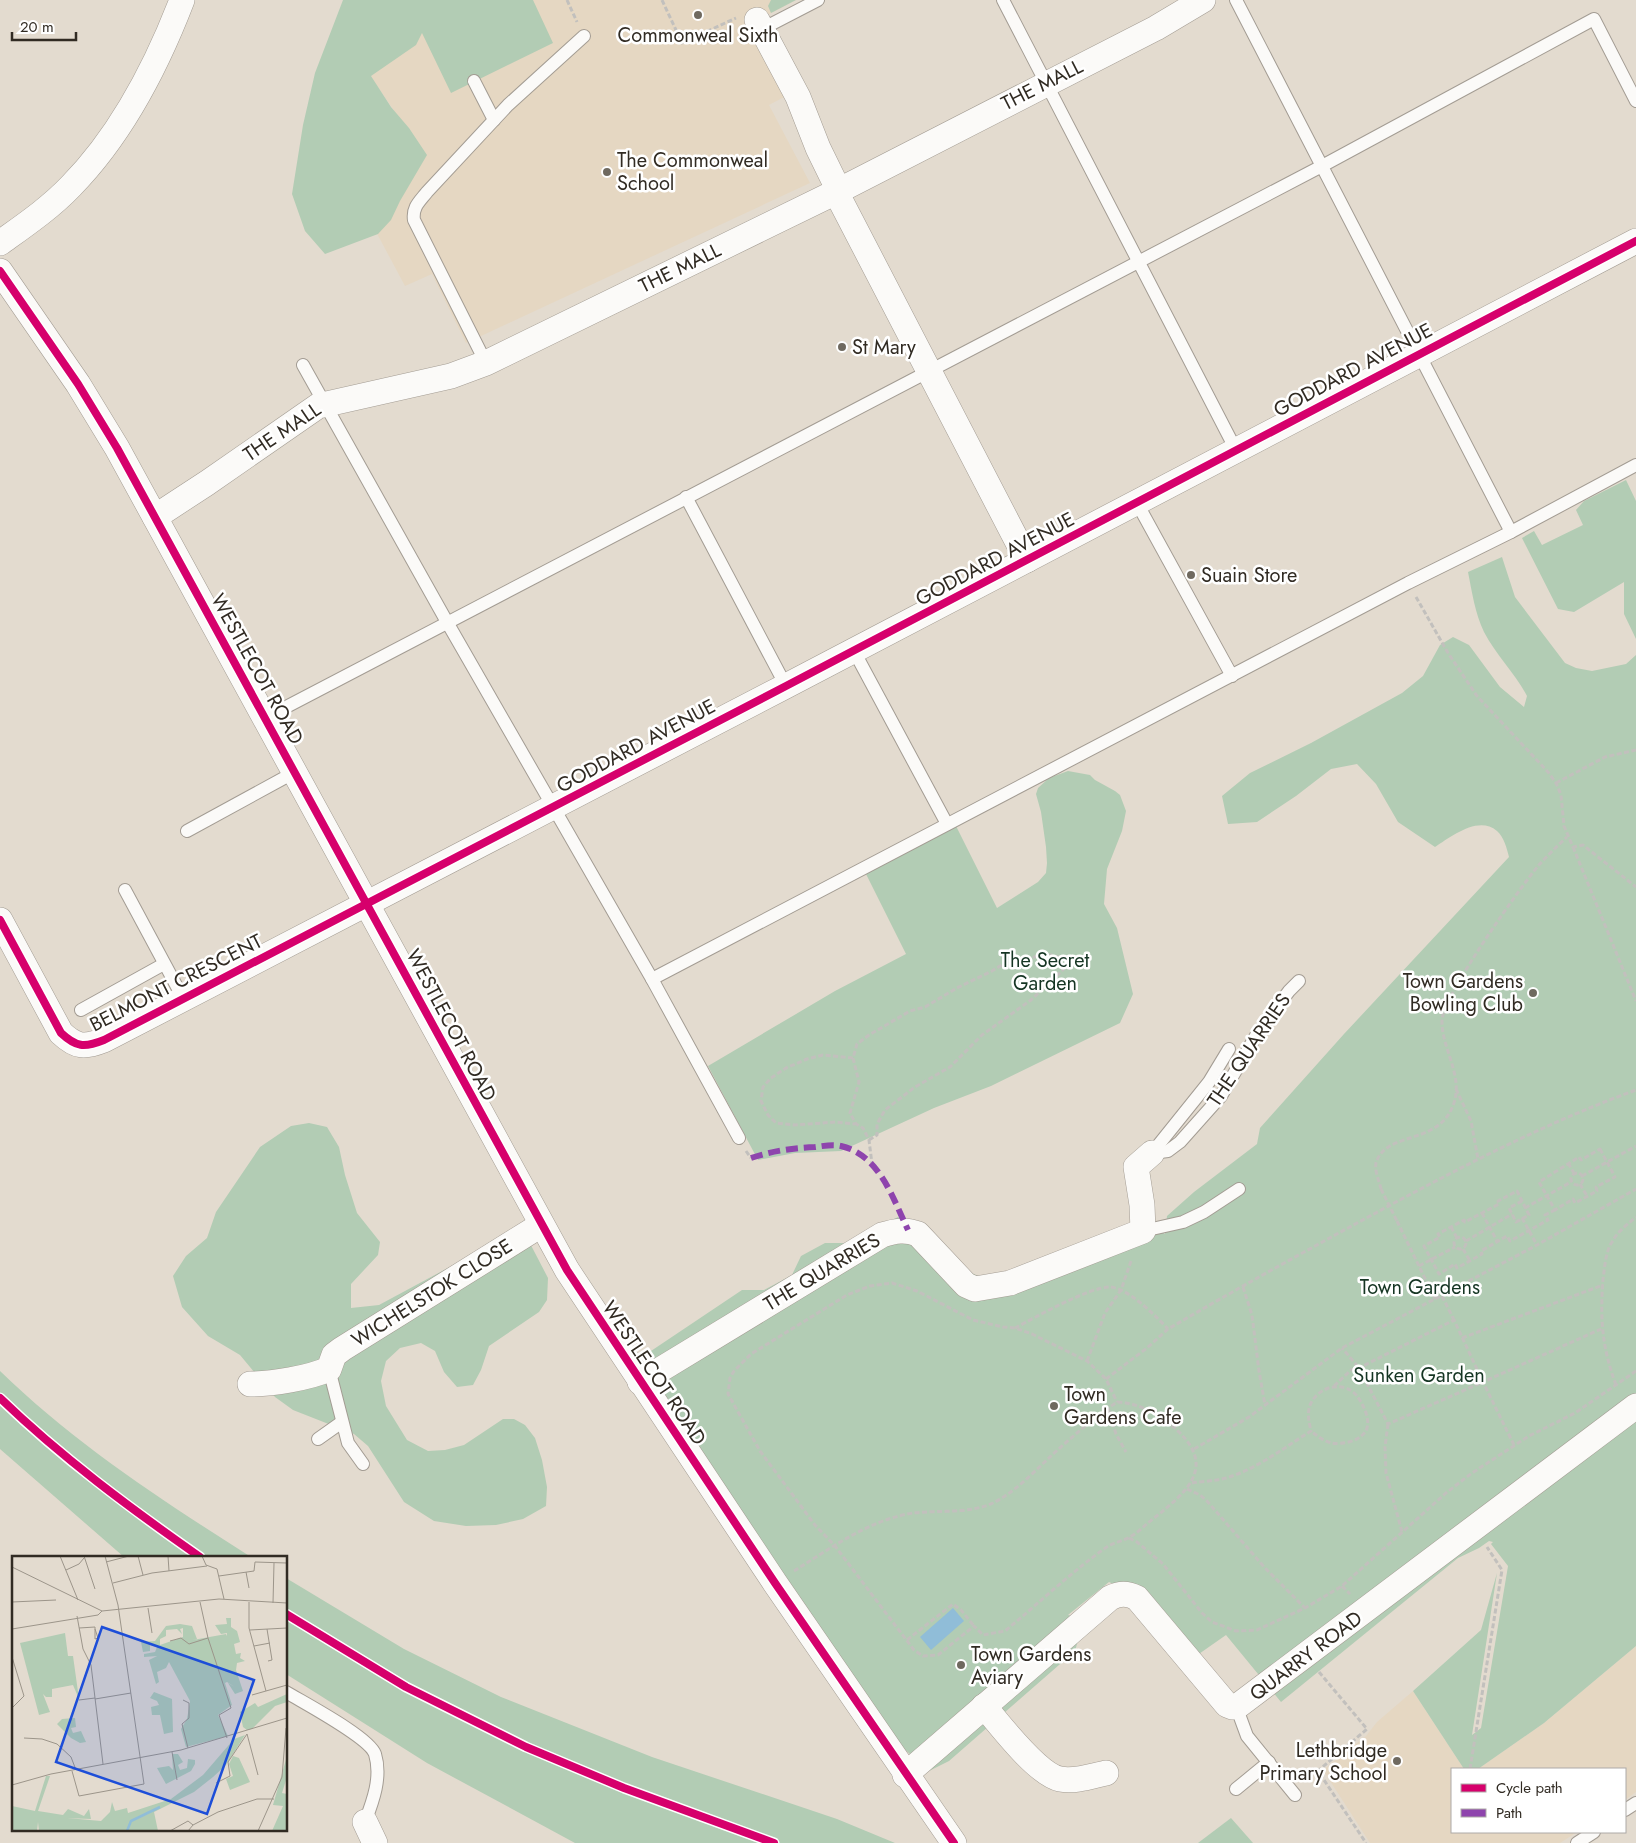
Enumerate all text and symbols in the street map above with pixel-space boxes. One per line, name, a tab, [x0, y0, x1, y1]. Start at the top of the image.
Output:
marker: Commonweal Sixth	[692, 9, 704, 21]
scale bar	[12, 10, 76, 42]
text: 20 m	[20, 16, 54, 38]
place label: Commonweal Sixth	[618, 21, 778, 50]
street label: THE MALL	[996, 52, 1088, 118]
place label: The Commonweal School	[617, 146, 768, 198]
marker: The Commonweal School	[601, 166, 613, 178]
street label: THE MALL	[634, 236, 726, 300]
street label: GODDARD AVENUE	[1268, 316, 1438, 424]
place label: St Mary	[852, 333, 916, 362]
marker: St Mary	[836, 341, 848, 353]
street label: THE MALL	[237, 395, 327, 469]
street label: GODDARD AVENUE	[910, 505, 1080, 613]
place label: Suain Store	[1201, 561, 1297, 590]
marker: Suain Store	[1185, 569, 1197, 581]
street label: WESTLECOT ROAD	[203, 588, 311, 750]
street label: GODDARD AVENUE	[551, 692, 721, 800]
street label: BELMONT CRESCENT	[85, 927, 268, 1039]
street label: WESTLECOT ROAD	[399, 944, 503, 1106]
park label: The Secret Garden	[1001, 946, 1089, 998]
place label: Town Gardens Bowling Club	[1403, 967, 1523, 1019]
street label: THE QUARRIES	[1200, 987, 1298, 1113]
marker: Town Gardens Bowling Club	[1527, 987, 1539, 999]
street label: THE QUARRIES	[758, 1226, 886, 1318]
street label: WICHELSTOK CLOSE	[346, 1232, 518, 1354]
park label: Town Gardens	[1360, 1273, 1480, 1302]
street label: WESTLECOT ROAD	[595, 1295, 713, 1451]
park label: Sunken Garden	[1353, 1361, 1485, 1390]
place label: Town Gardens Cafe	[1064, 1380, 1182, 1432]
marker: Town Gardens Cafe	[1048, 1400, 1060, 1412]
inset map	[12, 1556, 288, 1830]
street label: QUARRY ROAD	[1244, 1604, 1368, 1708]
place label: Town Gardens Aviary	[971, 1640, 1091, 1692]
marker: Town Gardens Aviary	[955, 1659, 967, 1671]
place label: Lethbridge Primary School	[1259, 1736, 1387, 1788]
marker: Lethbridge Primary School	[1391, 1755, 1403, 1767]
legend	[1451, 1768, 1626, 1833]
text: Cycle path	[1496, 1777, 1563, 1799]
text: Path	[1496, 1802, 1522, 1824]

